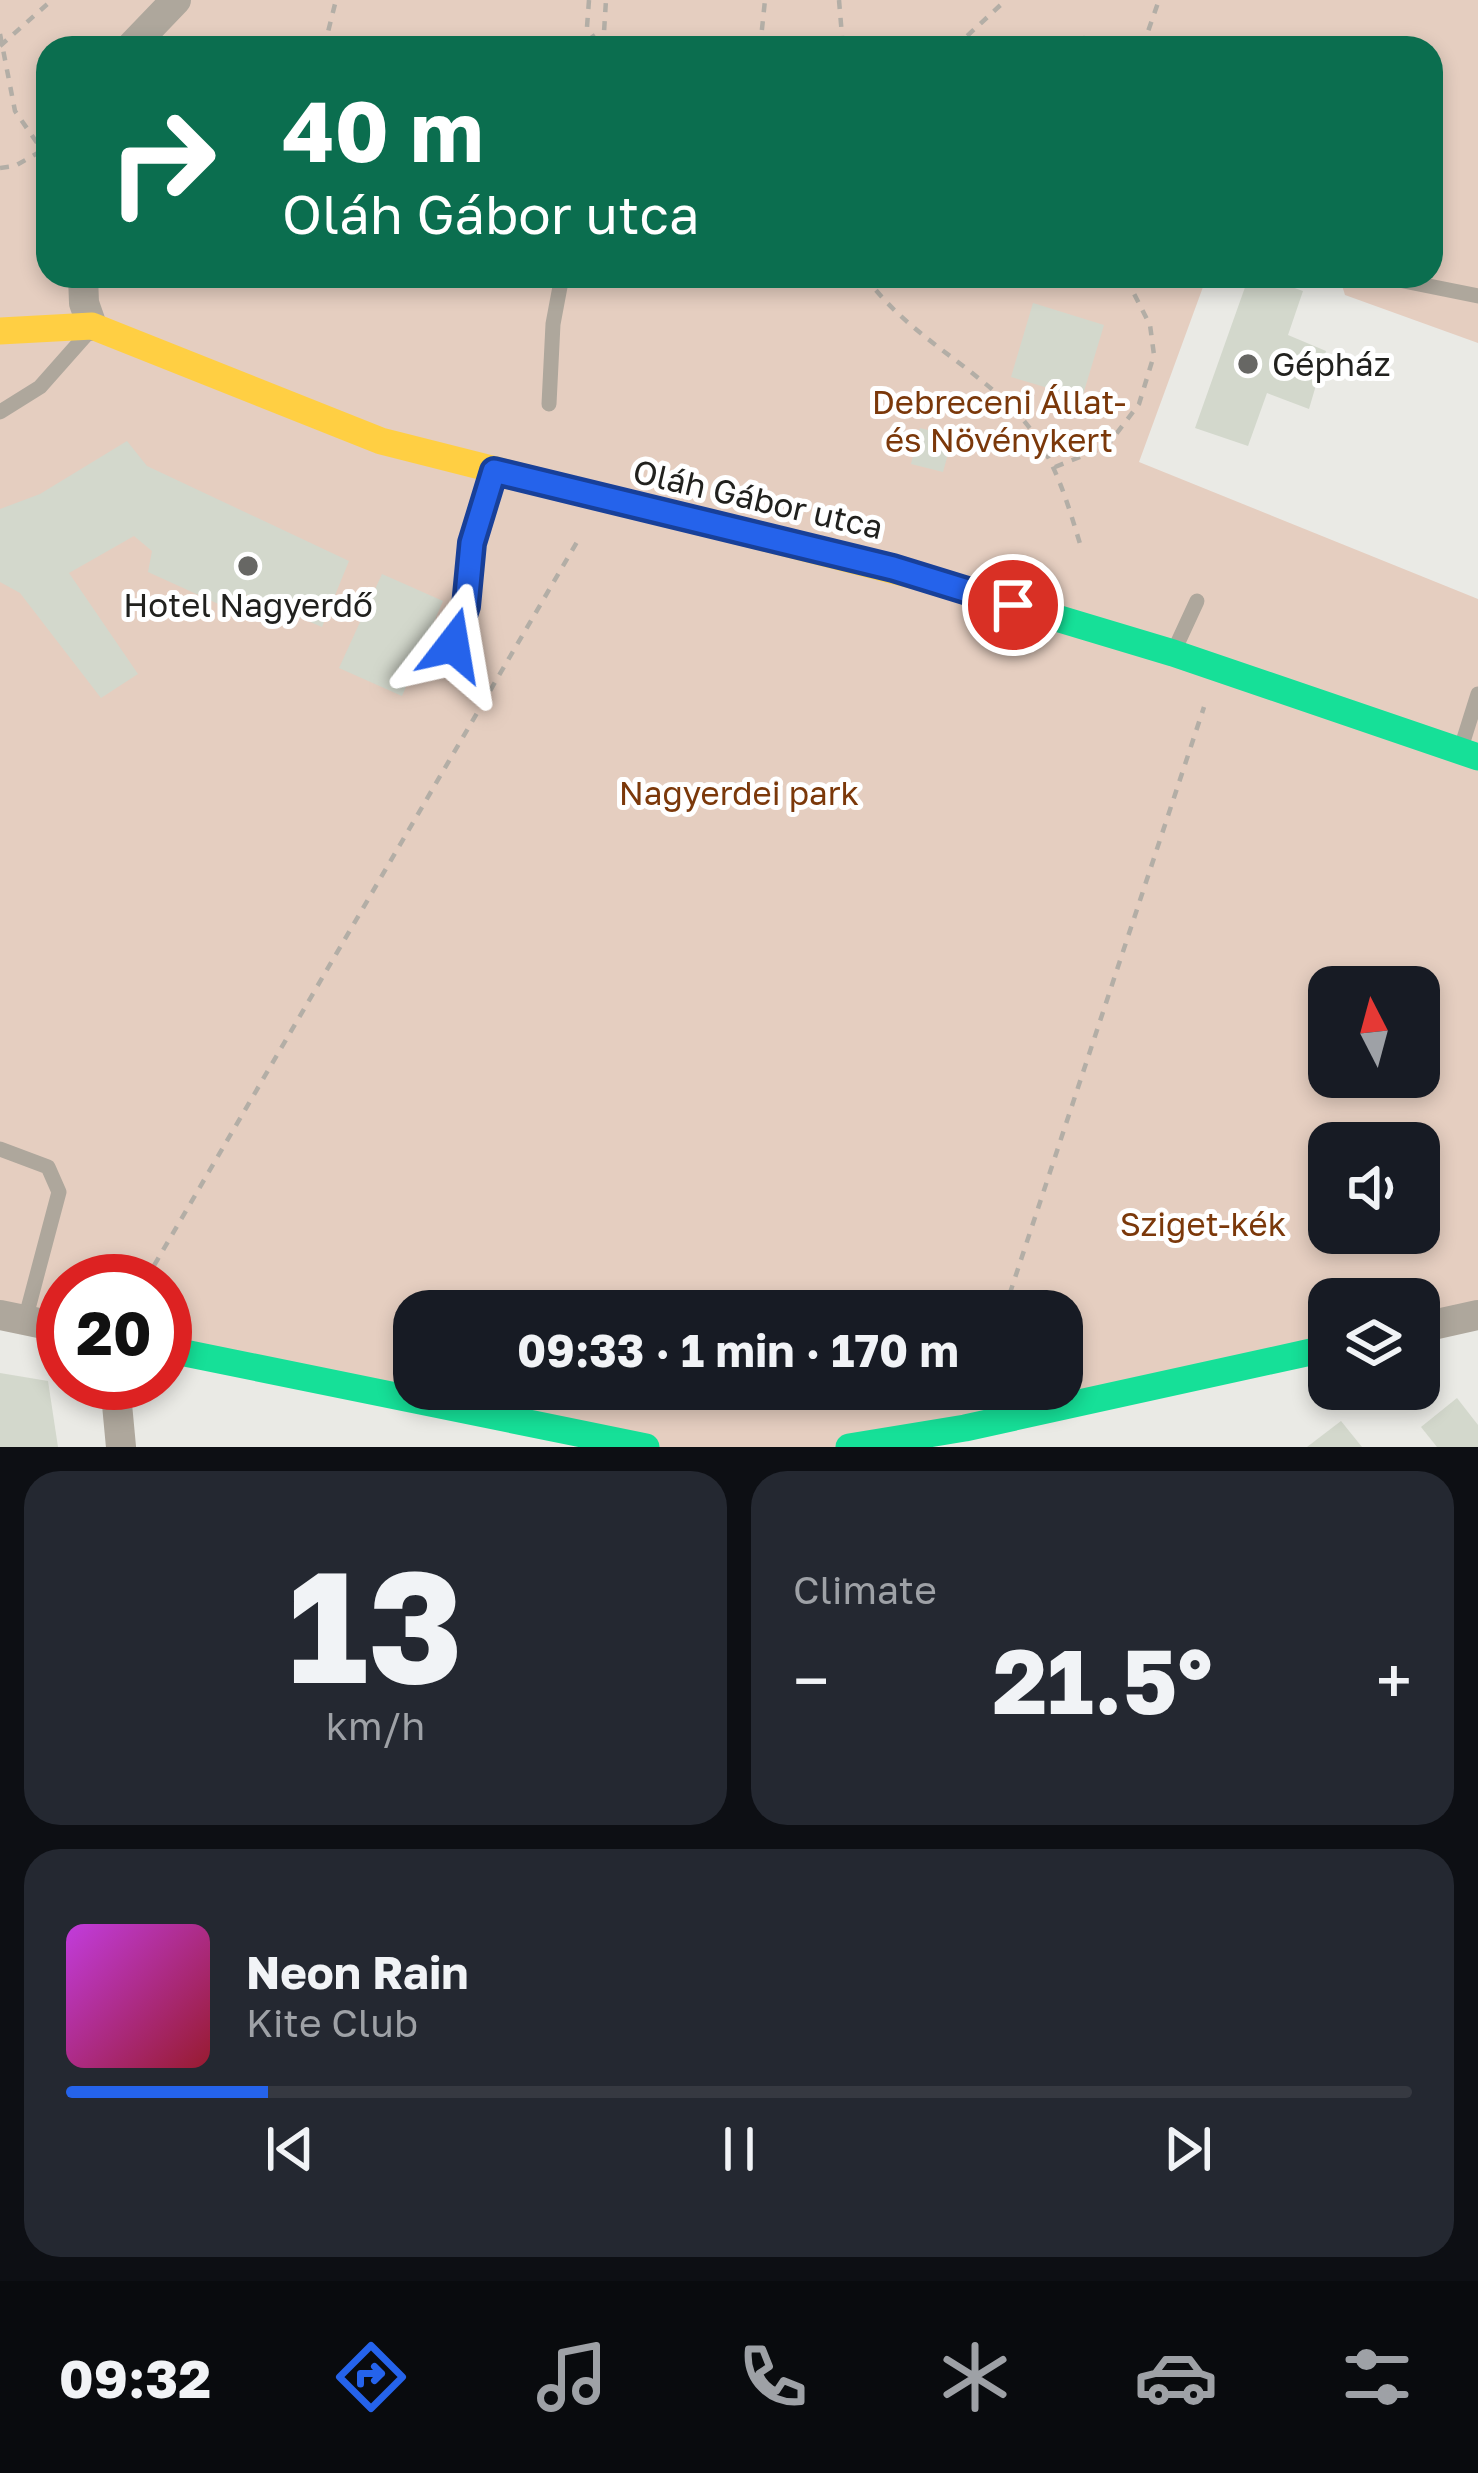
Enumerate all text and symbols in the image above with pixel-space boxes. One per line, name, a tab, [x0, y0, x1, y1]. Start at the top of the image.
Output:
text: 40 m	[282, 80, 484, 180]
icon: right	[84, 84, 240, 240]
text: Oláh Gábor utca	[282, 181, 699, 246]
place label: Gépház	[1272, 344, 1390, 383]
marker: Gépház	[1235, 351, 1261, 377]
park label: Debreceni Állat- és Növénykert	[872, 382, 1126, 459]
street label: Oláh Gábor utca	[629, 451, 887, 546]
marker: Hotel Nagyerdő	[235, 553, 261, 579]
pin	[962, 554, 1064, 656]
icon: arrive	[980, 572, 1046, 638]
position arrow	[390, 582, 516, 708]
place label: Hotel Nagyerdő	[123, 585, 373, 624]
park label: Nagyerdei park	[619, 773, 859, 812]
north arrow	[1308, 966, 1440, 1098]
map controls	[1308, 966, 1440, 1410]
button: sound	[1308, 1122, 1440, 1254]
park label: Sziget-kék	[1120, 1204, 1286, 1243]
speed limit sign: 20	[36, 1254, 192, 1410]
button: layers	[1308, 1278, 1440, 1410]
text: 09:33 · 1 min · 170 m	[517, 1323, 959, 1377]
text: 13	[288, 1530, 463, 1717]
text: Climate	[793, 1566, 937, 1613]
text: 21.5°	[992, 1626, 1213, 1734]
text: −	[793, 1640, 829, 1720]
text: +	[1376, 1640, 1412, 1720]
text: km/h	[326, 1702, 425, 1749]
text: Neon Rain	[246, 1945, 469, 1999]
text: Kite Club	[246, 1999, 418, 2046]
icon: previous	[257, 2116, 323, 2182]
icon: pause	[706, 2116, 772, 2182]
icon: next	[1155, 2116, 1221, 2182]
icon: directions	[329, 2335, 413, 2419]
icon: music	[530, 2335, 614, 2419]
icon: phone	[731, 2335, 815, 2419]
icon: climate	[933, 2335, 1017, 2419]
icon: car	[1134, 2335, 1218, 2419]
icon: filters	[1335, 2335, 1419, 2419]
text: 09:32	[59, 2345, 211, 2410]

